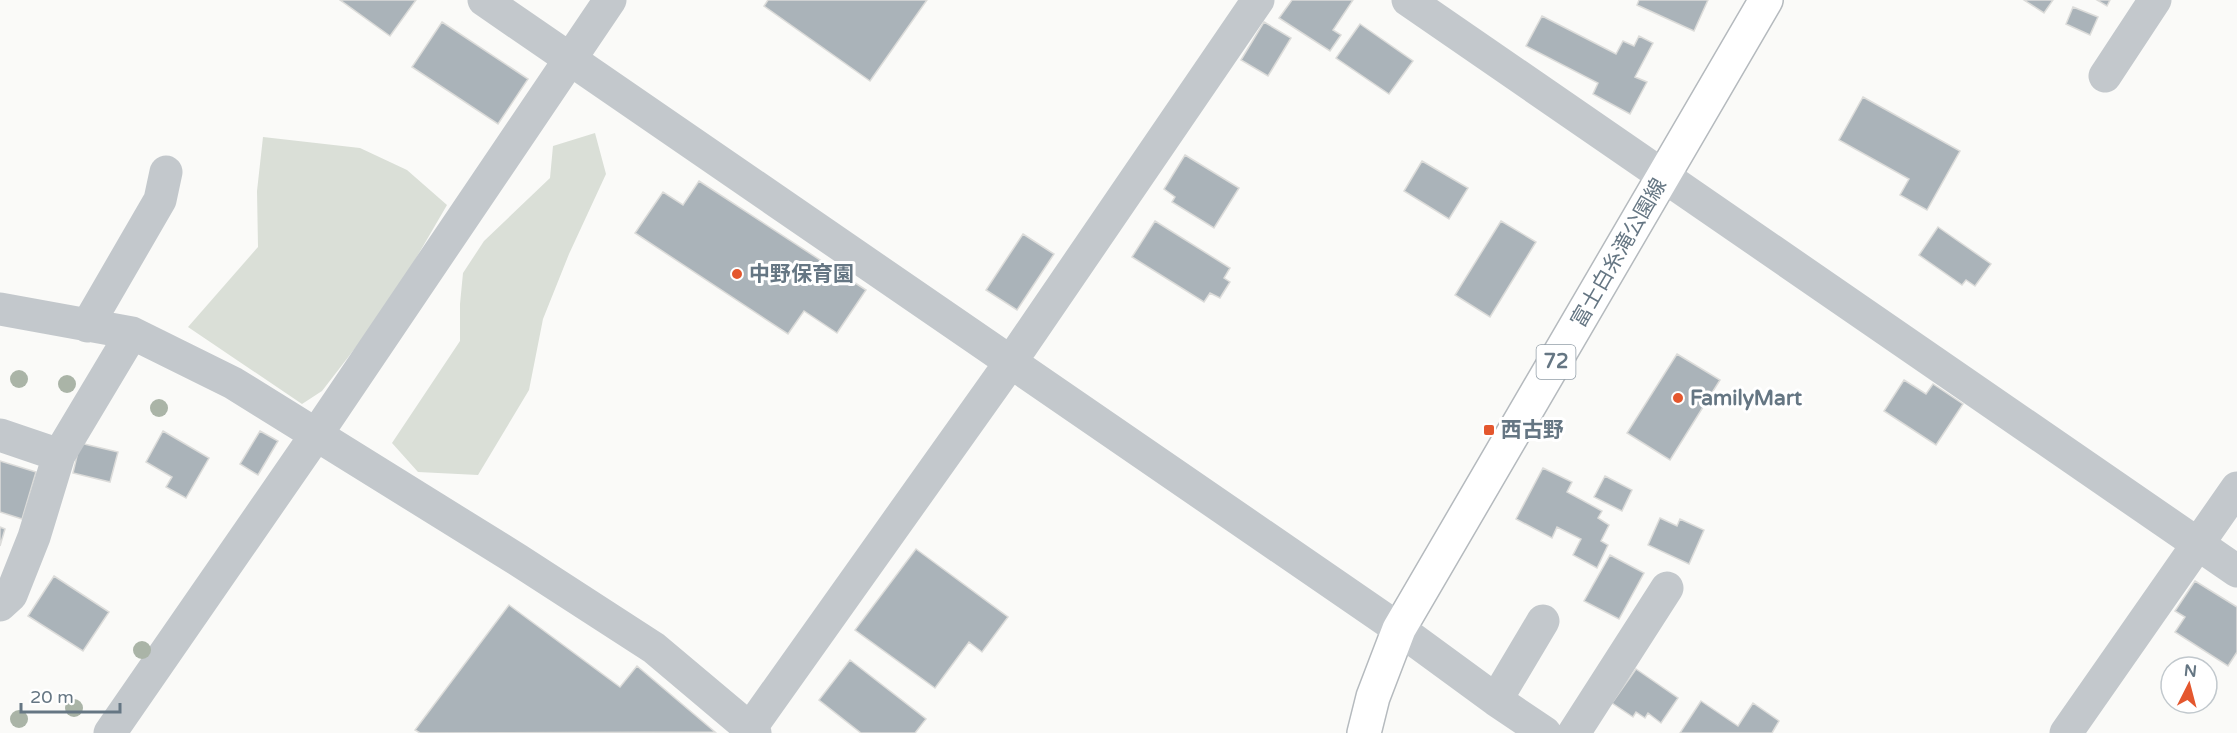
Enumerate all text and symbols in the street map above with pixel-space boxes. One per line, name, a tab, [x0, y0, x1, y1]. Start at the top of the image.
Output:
street label: 富士白糸滝公園線	[1566, 174, 1672, 332]
place label: 中野保育園	[749, 262, 854, 287]
marker: 中野保育園	[730, 267, 744, 281]
road number: 72	[1536, 345, 1576, 379]
place label: FamilyMart	[1690, 386, 1802, 411]
marker: FamilyMart	[1671, 391, 1685, 405]
place label: 西古野	[1501, 418, 1564, 443]
marker: 西古野	[1482, 423, 1496, 437]
north arrow	[2159, 655, 2219, 715]
text: N	[2183, 660, 2198, 682]
scale bar	[21, 676, 120, 714]
text: 20 m	[30, 686, 74, 708]

